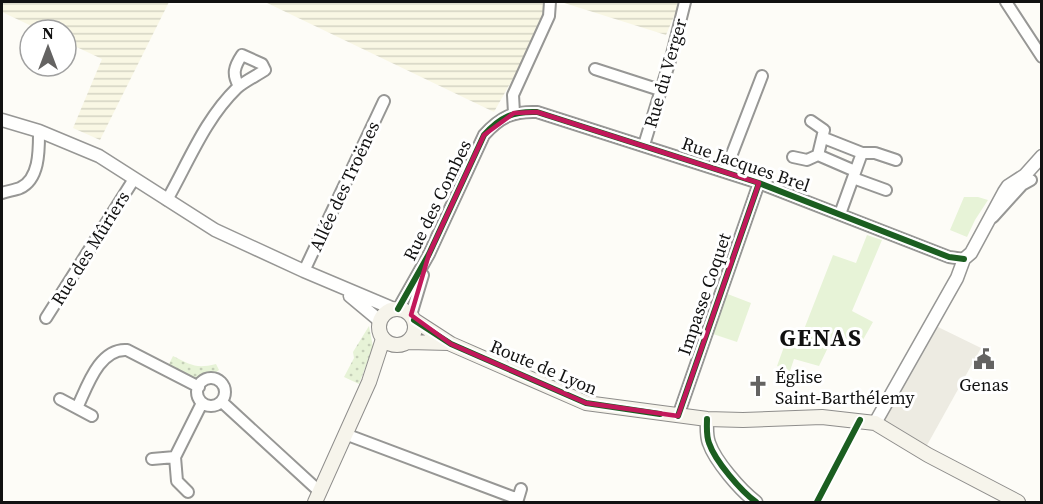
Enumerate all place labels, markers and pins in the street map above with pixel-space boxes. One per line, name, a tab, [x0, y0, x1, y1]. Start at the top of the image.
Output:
public building icon: Genas	[972, 347, 996, 371]
place label: Église Saint-Barthélemy	[775, 364, 915, 410]
place label: Genas	[959, 372, 1009, 397]
church icon: Église Saint-Barthélemy	[746, 374, 770, 398]

